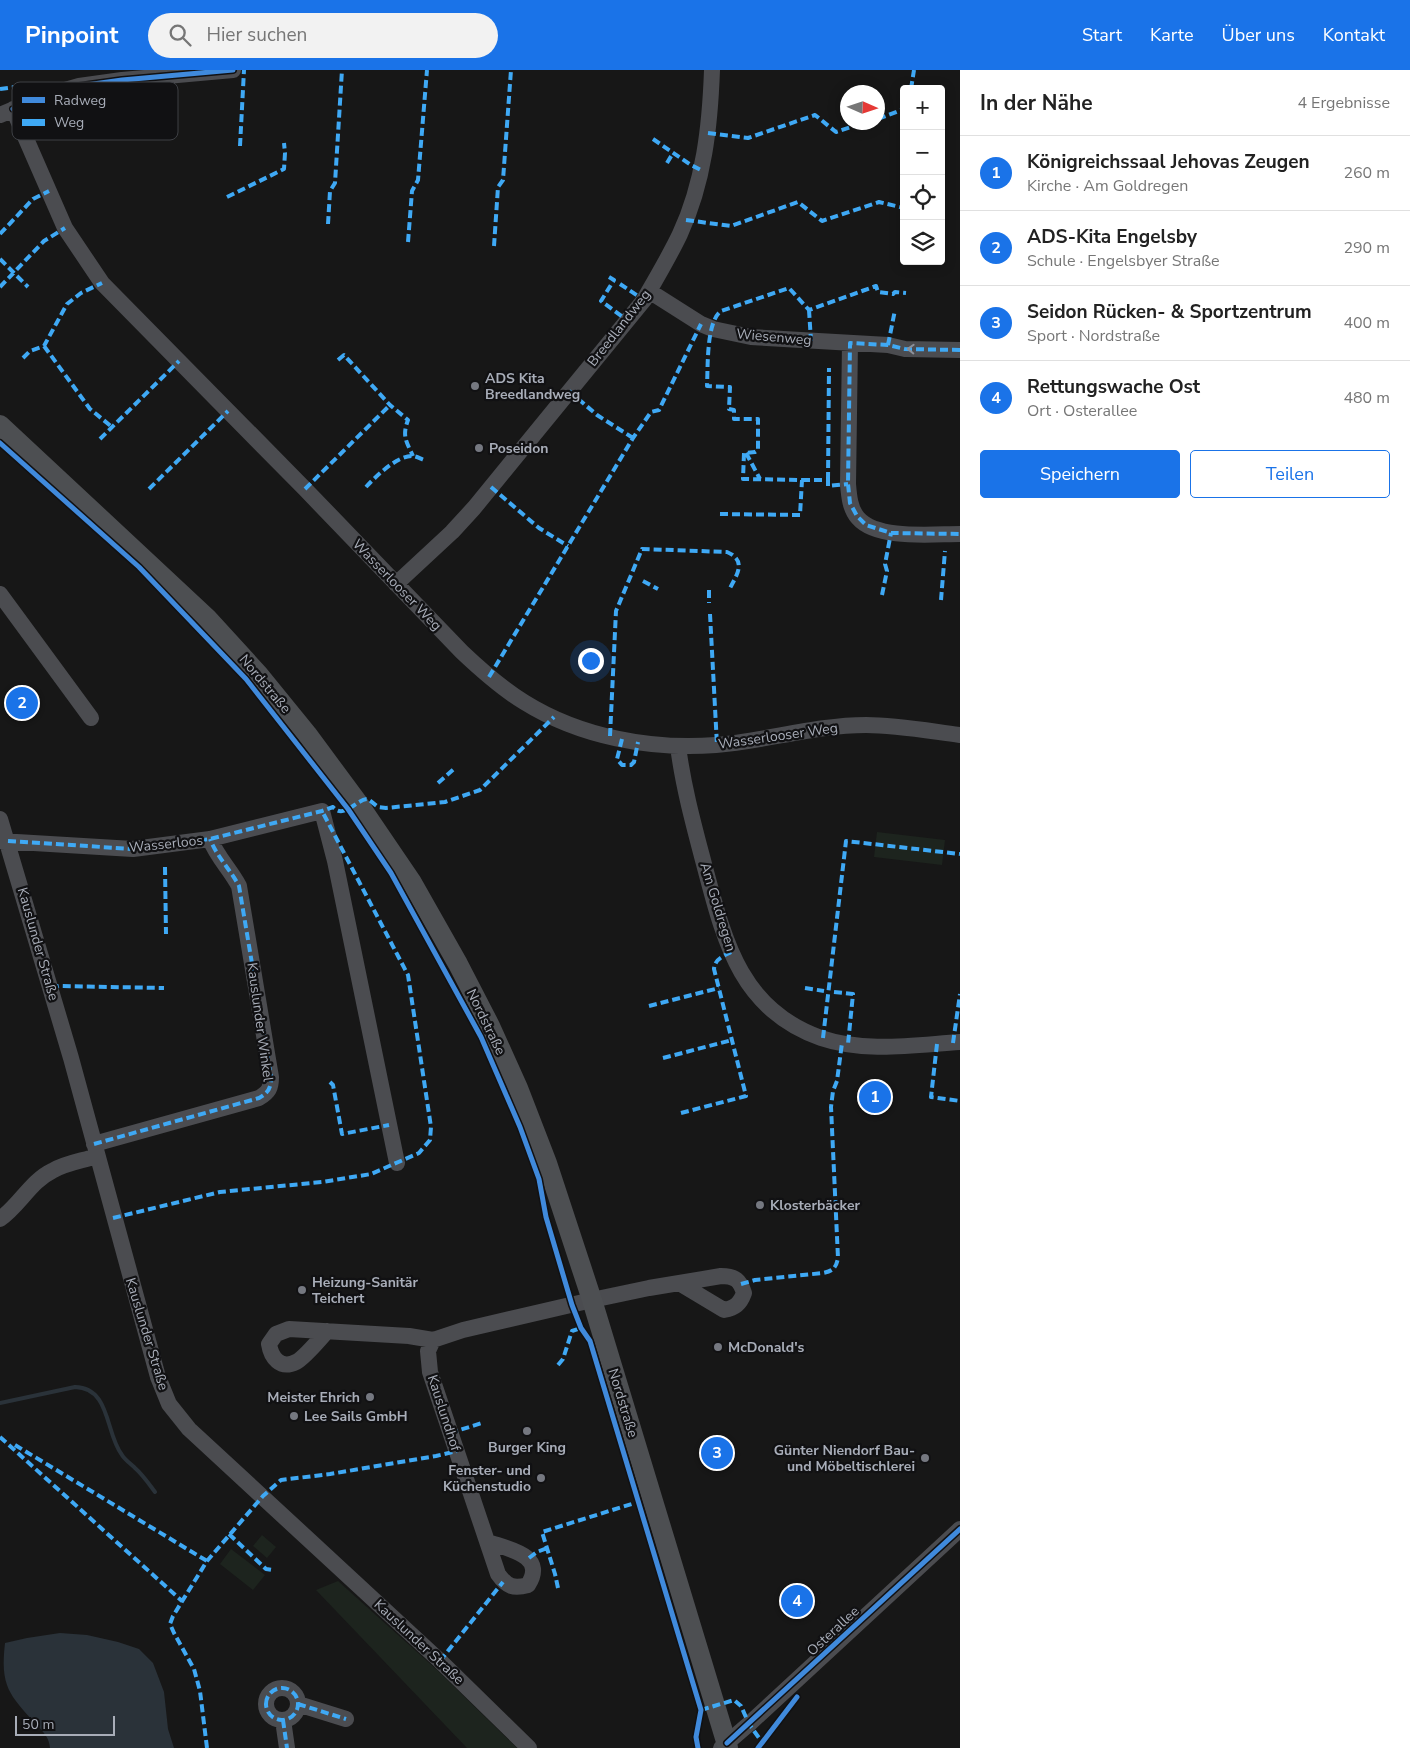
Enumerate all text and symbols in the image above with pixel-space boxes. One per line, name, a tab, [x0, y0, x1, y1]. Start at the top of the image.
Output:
search box	[148, 13, 498, 58]
text: Pinpoint	[25, 19, 118, 51]
icon: search	[166, 21, 194, 49]
text: Hier suchen	[206, 22, 307, 48]
text: Start	[1082, 23, 1122, 47]
text: Karte	[1150, 23, 1194, 47]
text: Über uns	[1222, 23, 1295, 47]
text: Kontakt	[1323, 23, 1385, 47]
legend	[12, 82, 178, 140]
north arrow	[840, 85, 885, 130]
map controls	[900, 85, 945, 265]
button: +	[900, 85, 945, 130]
text: In der Nähe	[980, 89, 1093, 117]
text: Radweg	[54, 91, 106, 110]
text: 4 Ergebnisse	[1297, 92, 1390, 114]
text: Weg	[54, 113, 84, 132]
button: −	[900, 130, 945, 175]
text: Königreichssaal Jehovas Zeugen	[1027, 149, 1310, 175]
text: 1	[991, 162, 1001, 184]
text: 260 m	[1343, 162, 1390, 184]
button: locate	[900, 175, 945, 220]
text: Kirche · Am Goldregen	[1027, 175, 1188, 197]
button: layers	[900, 220, 945, 265]
text: ADS-Kita Engelsby	[1027, 224, 1197, 250]
text: 2	[991, 237, 1001, 259]
text: 290 m	[1343, 237, 1390, 259]
text: Schule · Engelsbyer Straße	[1027, 250, 1220, 272]
street label: Breedlandweg	[583, 286, 655, 370]
text: Seidon Rücken- & Sportzentrum	[1027, 299, 1312, 325]
text: 3	[991, 312, 1001, 334]
text: 400 m	[1343, 312, 1390, 334]
street label: Wiesenweg	[736, 324, 812, 350]
text: Sport · Nordstraße	[1027, 325, 1160, 347]
one-way arrow	[907, 344, 915, 354]
place label: ADS Kita Breedlandweg	[485, 369, 580, 404]
text: Rettungswache Ost	[1027, 374, 1200, 400]
marker: ADS Kita Breedlandweg	[469, 380, 481, 392]
text: 4	[991, 387, 1001, 409]
text: 480 m	[1343, 387, 1390, 409]
text: Ort · Osterallee	[1027, 400, 1137, 422]
place label: Poseidon	[489, 439, 549, 458]
marker: Poseidon	[473, 442, 485, 454]
button: Speichern	[980, 450, 1180, 498]
button: Teilen	[1190, 450, 1390, 498]
street label: Wasserlooser Weg	[348, 535, 446, 635]
your location	[578, 648, 604, 674]
street label: Nordstraße	[235, 651, 295, 717]
pin: 2	[6, 684, 38, 722]
street label: Wasserlooser Weg	[717, 718, 839, 754]
street label: Wasserloos	[128, 831, 204, 857]
street label: Am Goldregen	[695, 860, 741, 954]
street label: Kauslunder Straße	[13, 885, 63, 1003]
street label: Kauslunder Winkel	[242, 961, 278, 1084]
street label: Nordstraße	[462, 986, 510, 1058]
pin: 1	[859, 1078, 891, 1116]
place label: Klosterbäcker	[770, 1196, 861, 1215]
marker: Klosterbäcker	[754, 1199, 766, 1211]
place label: Heizung-Sanitär Teichert	[312, 1273, 418, 1308]
street label: Kauslunder Straße	[121, 1275, 173, 1393]
marker: Heizung-Sanitär Teichert	[296, 1284, 308, 1296]
place label: McDonald's	[728, 1338, 805, 1357]
marker: McDonald's	[712, 1341, 724, 1353]
street label: Nordstraße	[604, 1366, 642, 1440]
street label: Kauslundhof	[423, 1372, 465, 1454]
place label: Meister Ehrich	[267, 1388, 360, 1407]
marker: Meister Ehrich	[364, 1391, 376, 1403]
place label: Lee Sails GmbH	[304, 1407, 408, 1426]
marker: Lee Sails GmbH	[288, 1410, 300, 1422]
marker: Burger King	[521, 1425, 533, 1437]
pin: 3	[701, 1434, 733, 1472]
place label: Burger King	[488, 1438, 566, 1457]
place label: Günter Niendorf Bau- und Möbeltischlerei	[774, 1441, 915, 1476]
marker: Günter Niendorf Bau- und Möbeltischlerei	[919, 1452, 931, 1464]
place label: Fenster- und Küchenstudio	[443, 1461, 531, 1496]
marker: Fenster- und Küchenstudio	[535, 1472, 547, 1484]
pin: 4	[781, 1582, 813, 1620]
street label: Kauslunder Straße	[370, 1595, 468, 1689]
street label: Osterallee	[803, 1602, 863, 1660]
scale bar	[15, 1713, 115, 1736]
text: 50 m	[22, 1715, 54, 1734]

